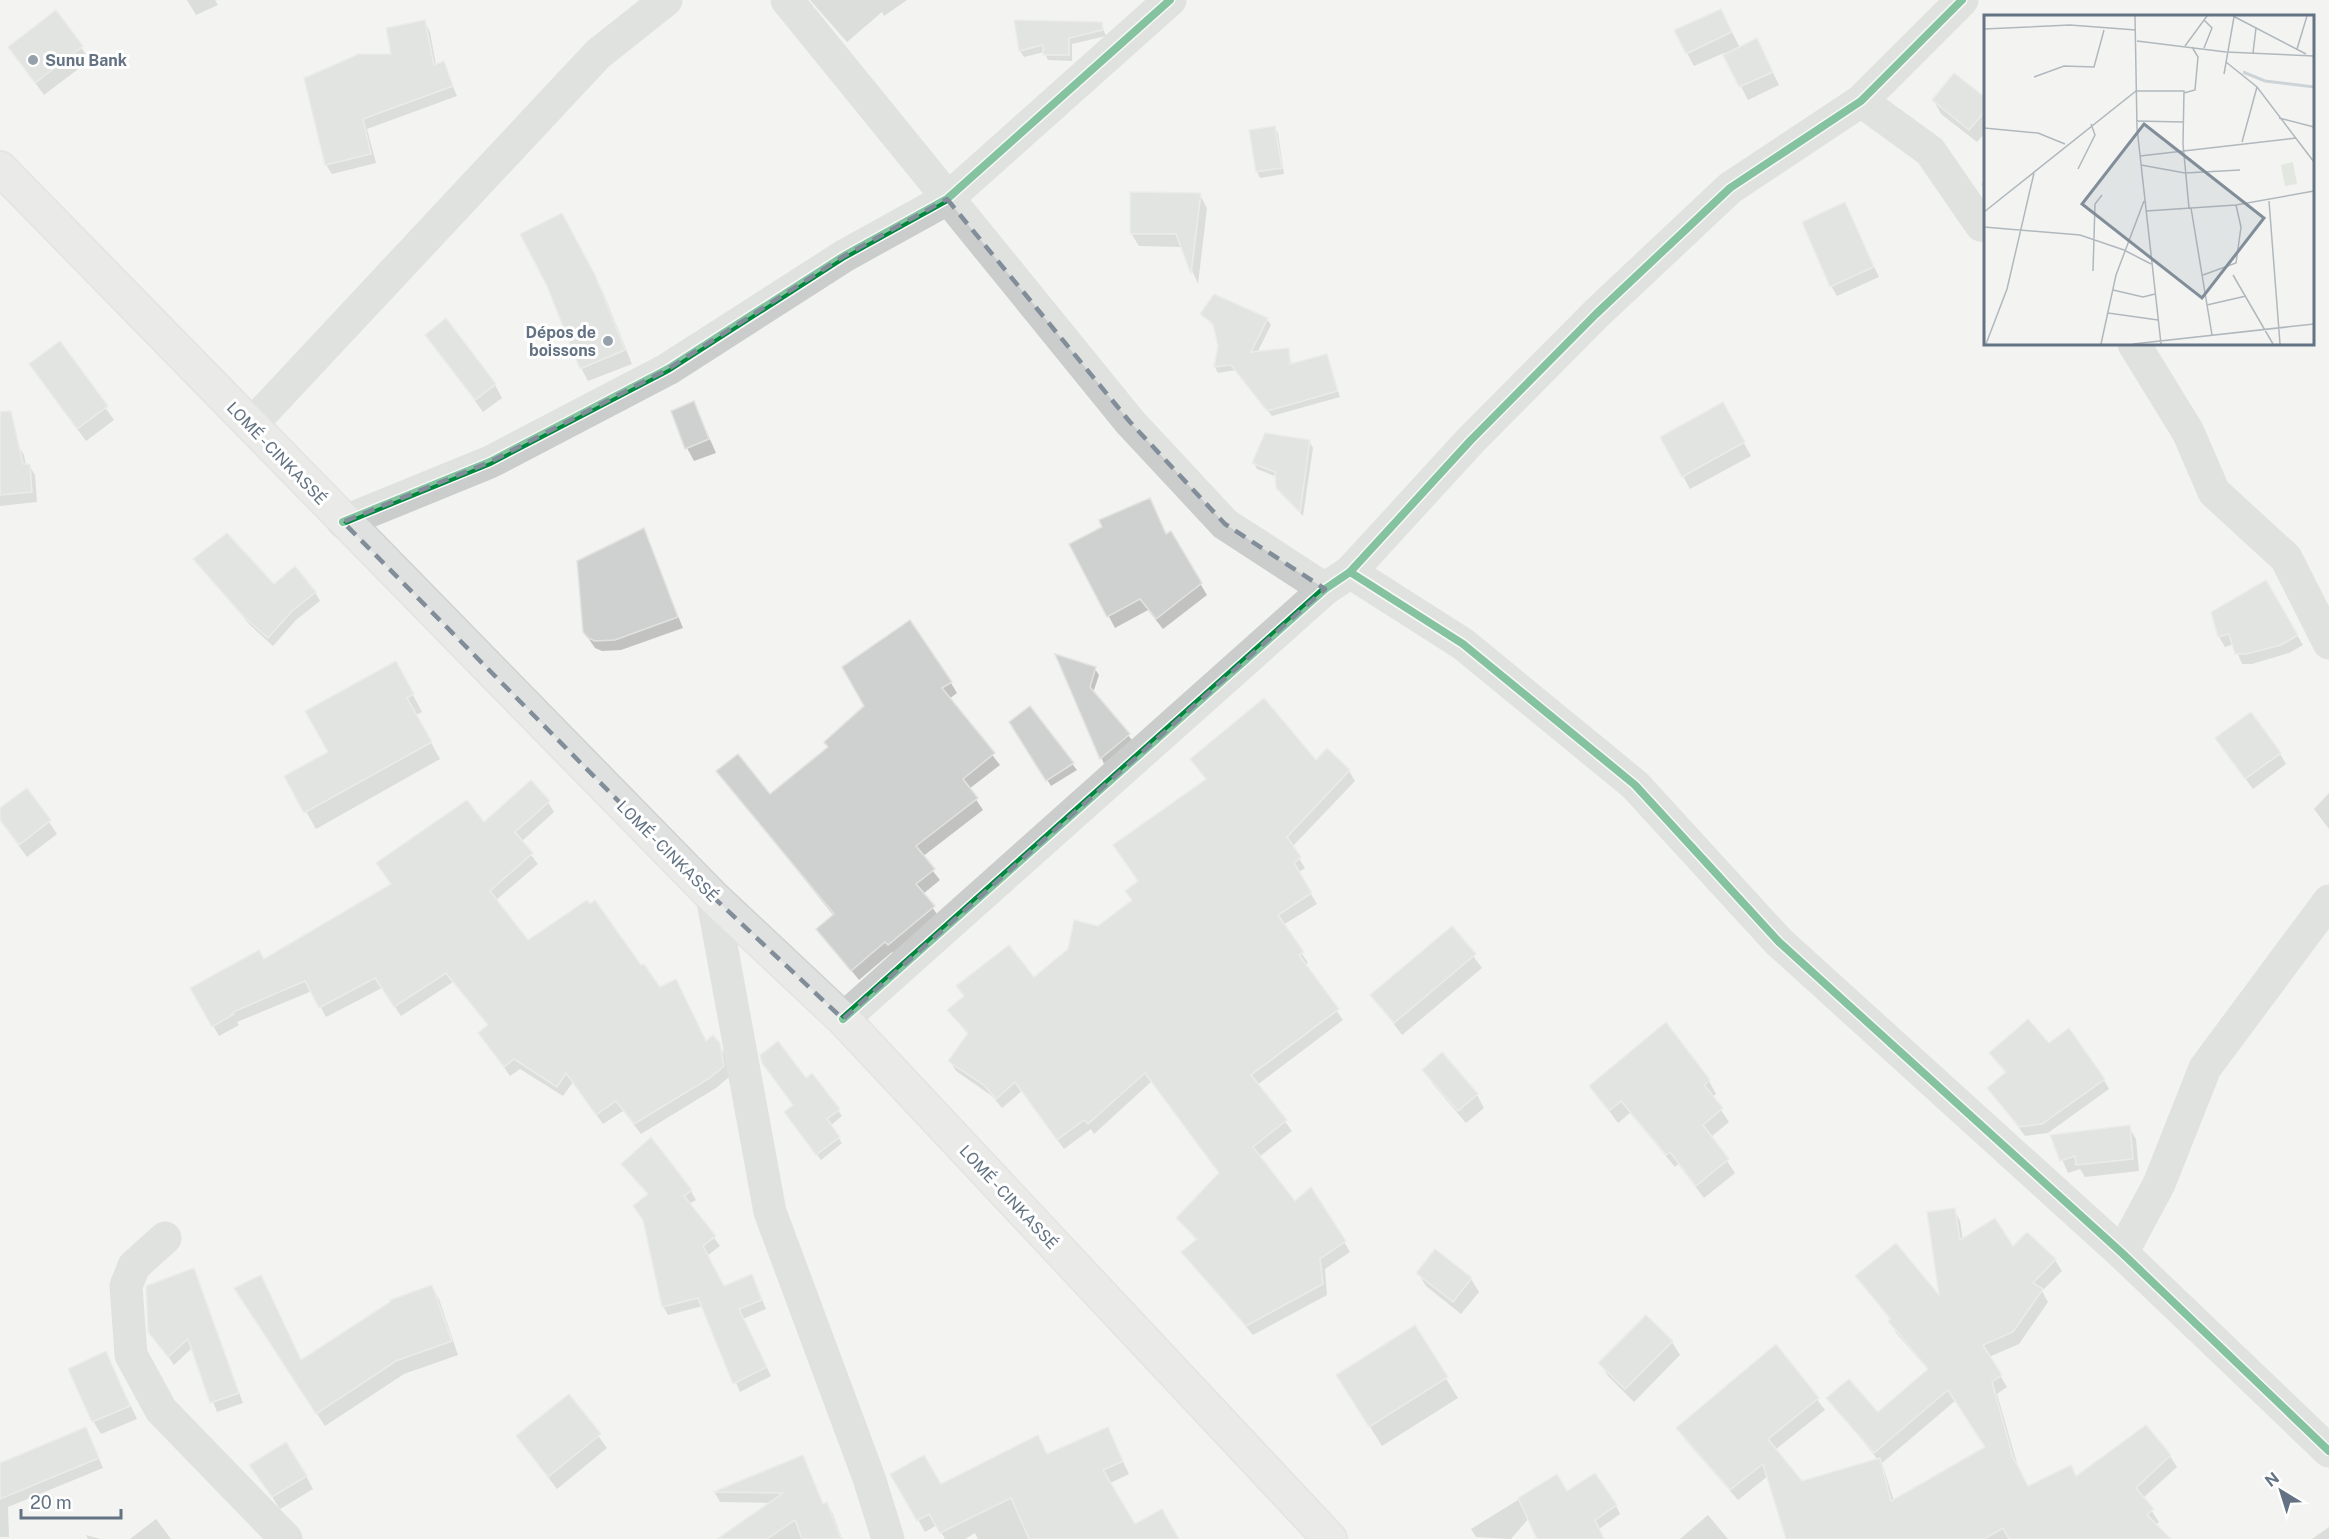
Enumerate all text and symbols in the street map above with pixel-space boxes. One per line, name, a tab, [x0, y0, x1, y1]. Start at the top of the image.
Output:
inset map	[1984, 15, 2314, 345]
place label: Sunu Bank	[45, 51, 127, 70]
marker: Sunu Bank	[26, 53, 40, 67]
place label: Dépos de boissons	[526, 323, 596, 360]
marker: Dépos de boissons	[601, 334, 615, 348]
street label: LOMÉ - CINKASSÉ	[223, 397, 331, 509]
street label: LOMÉ - CINKASSÉ	[613, 796, 723, 906]
street label: LOMÉ - CINKASSÉ	[955, 1141, 1063, 1253]
north arrow	[2251, 1461, 2311, 1521]
text: N	[2261, 1468, 2283, 1491]
scale bar	[21, 1482, 122, 1520]
text: 20 m	[30, 1492, 72, 1513]

